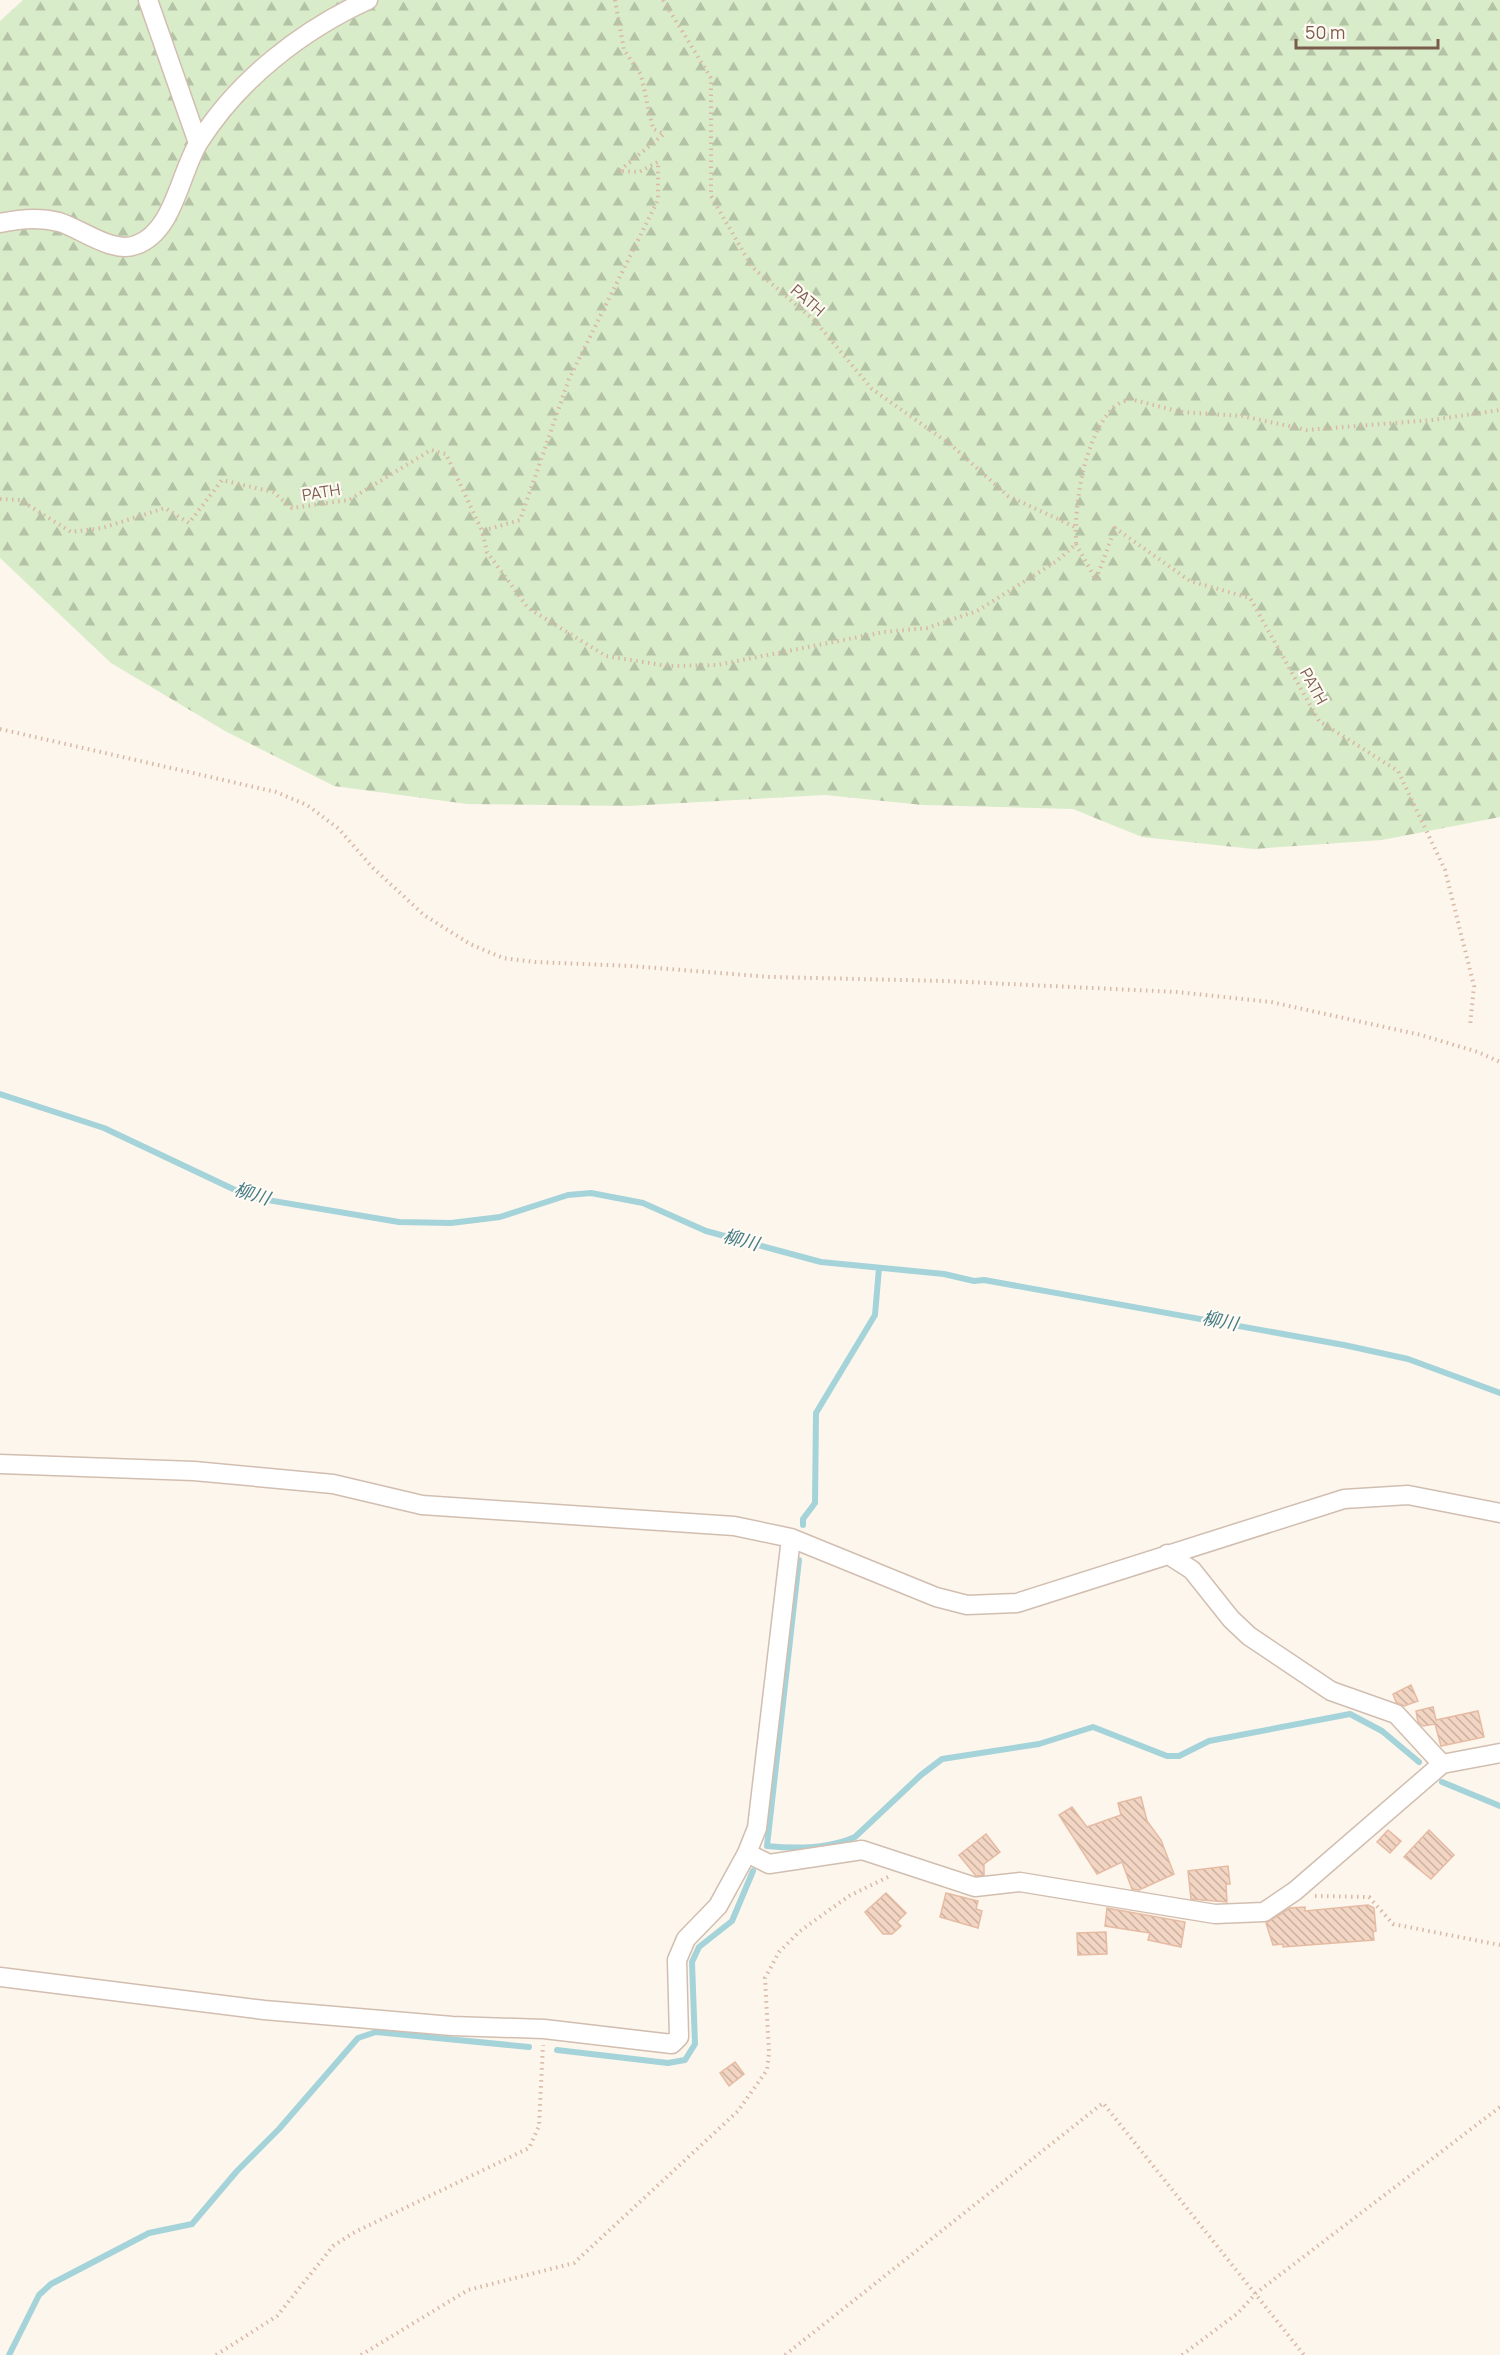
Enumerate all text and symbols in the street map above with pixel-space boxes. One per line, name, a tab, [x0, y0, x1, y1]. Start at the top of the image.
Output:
scale bar	[1296, 12, 1438, 50]
text: 50 m	[1305, 20, 1345, 44]
street label: PATH	[786, 279, 830, 321]
street label: PATH	[300, 478, 342, 506]
street label: PATH	[1295, 664, 1333, 708]
water label: 柳川	[232, 1176, 275, 1210]
water label: 柳川	[721, 1223, 764, 1256]
water label: 柳川	[1200, 1305, 1242, 1336]

